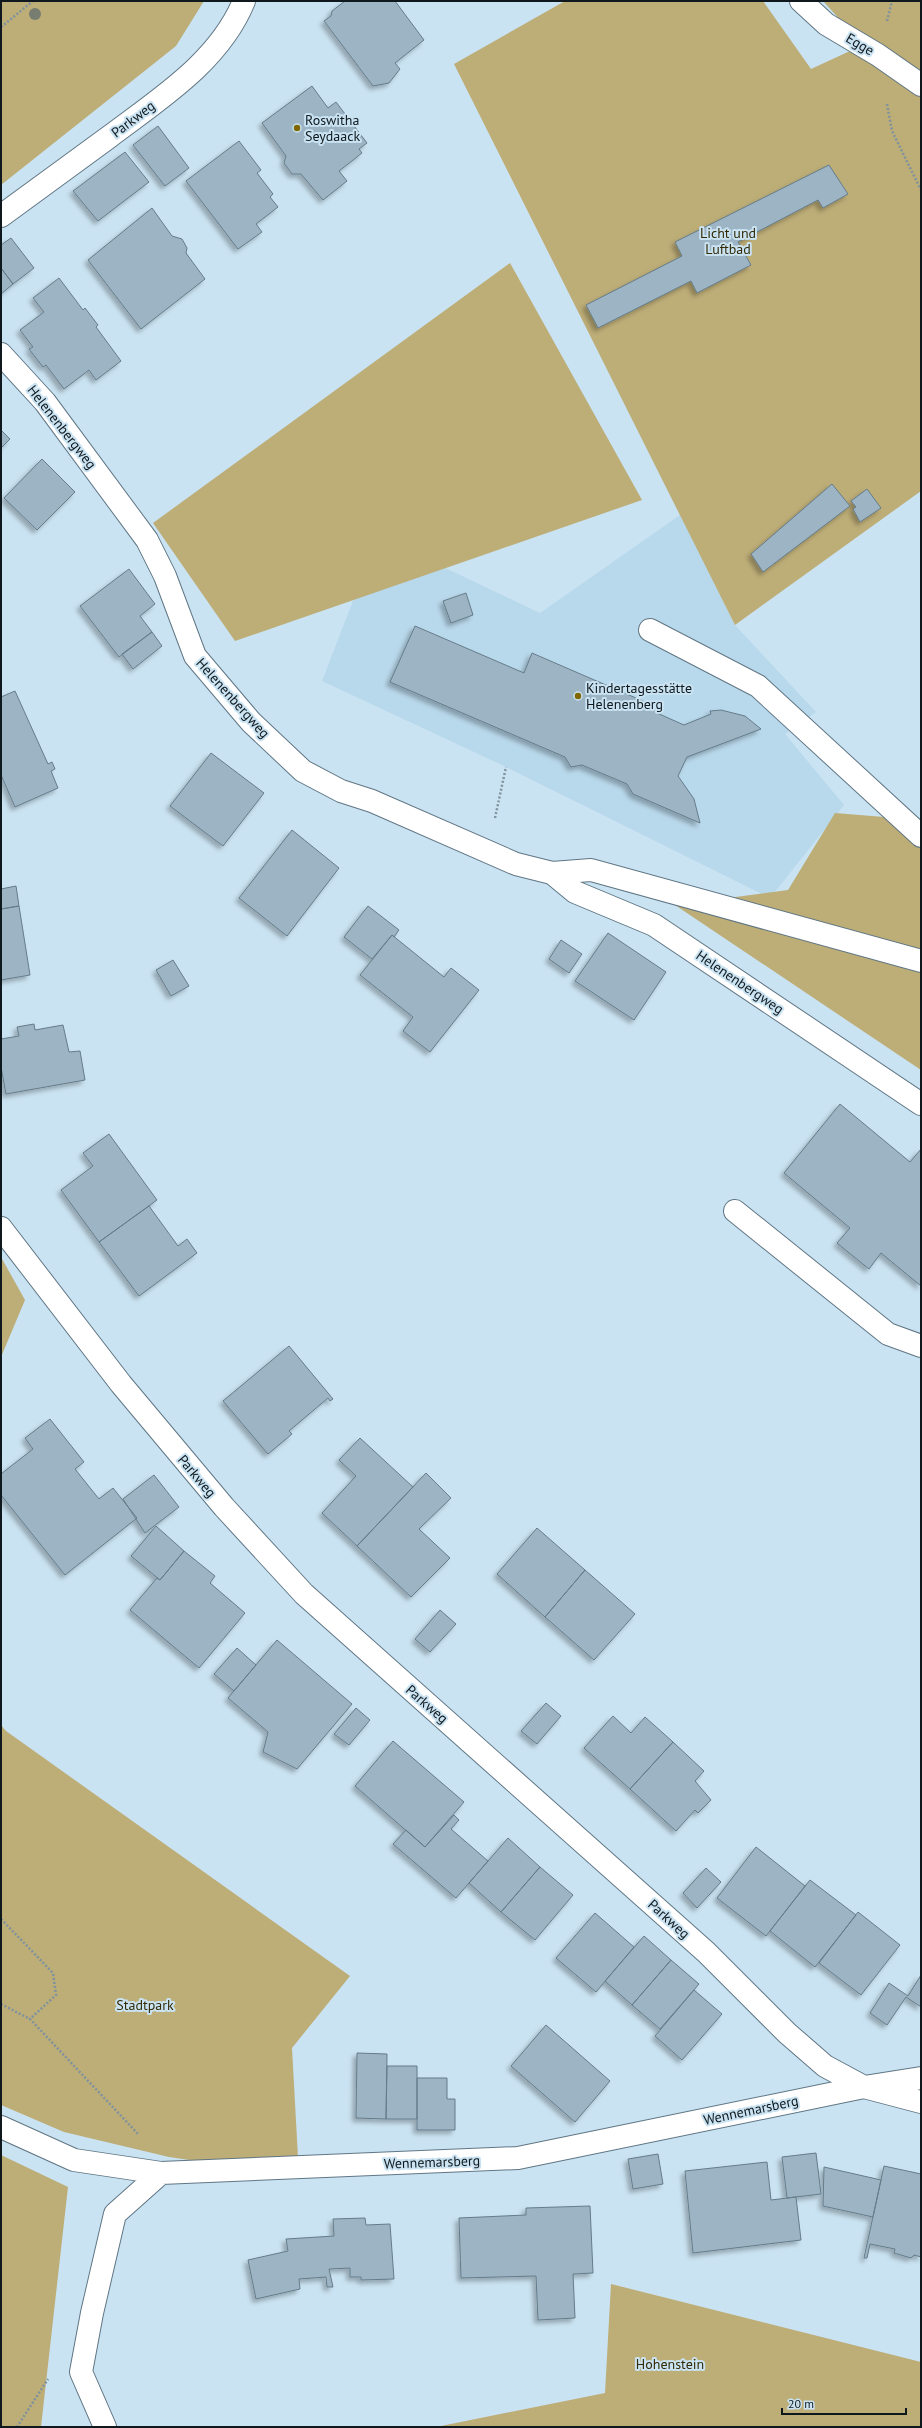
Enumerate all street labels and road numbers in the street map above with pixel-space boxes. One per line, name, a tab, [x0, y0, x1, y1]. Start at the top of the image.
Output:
street label: Egge	[843, 29, 877, 59]
street label: Parkweg	[107, 97, 159, 141]
street label: Helenenbergweg	[24, 381, 100, 473]
street label: Helenenbergweg	[192, 654, 274, 742]
street label: Helenenbergweg	[693, 946, 787, 1018]
street label: Parkweg	[174, 1451, 220, 1501]
street label: Parkweg	[402, 1681, 452, 1727]
street label: Parkweg	[644, 1895, 694, 1943]
street label: Wennemarsberg	[702, 2091, 800, 2129]
street label: Wennemarsberg	[383, 2151, 481, 2173]

